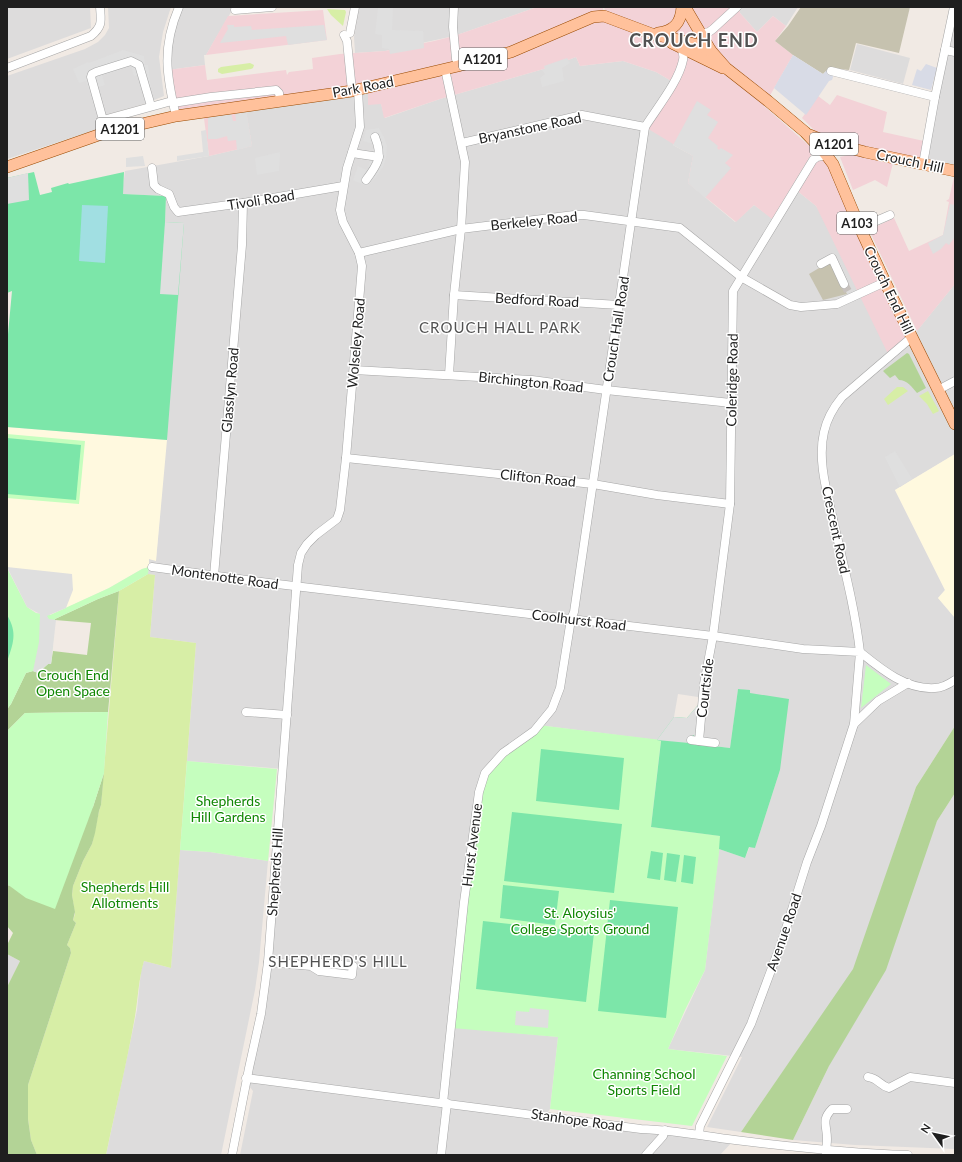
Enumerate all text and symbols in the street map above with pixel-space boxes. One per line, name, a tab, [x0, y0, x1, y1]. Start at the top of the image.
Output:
district label: CROUCH END	[629, 29, 759, 51]
road number: A1201	[459, 48, 507, 70]
street label: Park Road	[331, 72, 395, 101]
street label: Bryanstone Road	[477, 108, 583, 147]
road number: A1201	[96, 118, 144, 140]
road number: A1201	[810, 133, 858, 155]
street label: Crouch Hill	[875, 145, 945, 176]
street label: Tivoli Road	[226, 186, 296, 213]
street label: Berkeley Road	[490, 207, 578, 234]
road number: A103	[837, 212, 877, 234]
street label: Crouch End Hill	[861, 243, 918, 336]
street label: Crouch Hall Road	[599, 275, 632, 383]
street label: Bedford Road	[495, 289, 579, 310]
street label: Wolseley Road	[343, 297, 368, 389]
district label: CROUCH HALL PARK	[419, 318, 581, 336]
street label: Coleridge Road	[722, 333, 741, 427]
street label: Glasslyn Road	[217, 347, 242, 433]
street label: Birchington Road	[478, 368, 584, 395]
street label: Clifton Road	[499, 465, 577, 490]
street label: Crescent Road	[819, 485, 854, 575]
street label: Montenotte Road	[170, 561, 280, 592]
street label: Coolhurst Road	[531, 605, 627, 634]
street label: Courtside	[692, 657, 717, 719]
park label: Crouch End Open Space	[36, 666, 110, 699]
park label: Shepherds Hill Gardens	[190, 792, 266, 825]
street label: Hurst Avenue	[458, 802, 485, 888]
street label: Shepherds Hill	[263, 827, 286, 917]
park label: Shepherds Hill Allotments	[81, 878, 169, 911]
street label: Avenue Road	[762, 891, 805, 973]
park label: St. Aloysius' College Sports Ground	[511, 904, 649, 937]
district label: SHEPHERD'S HILL	[268, 952, 408, 970]
park label: Channing School Sports Field	[592, 1065, 696, 1098]
street label: Stanhope Road	[530, 1105, 624, 1134]
north arrow	[914, 1114, 954, 1154]
text: N	[917, 1121, 933, 1135]

